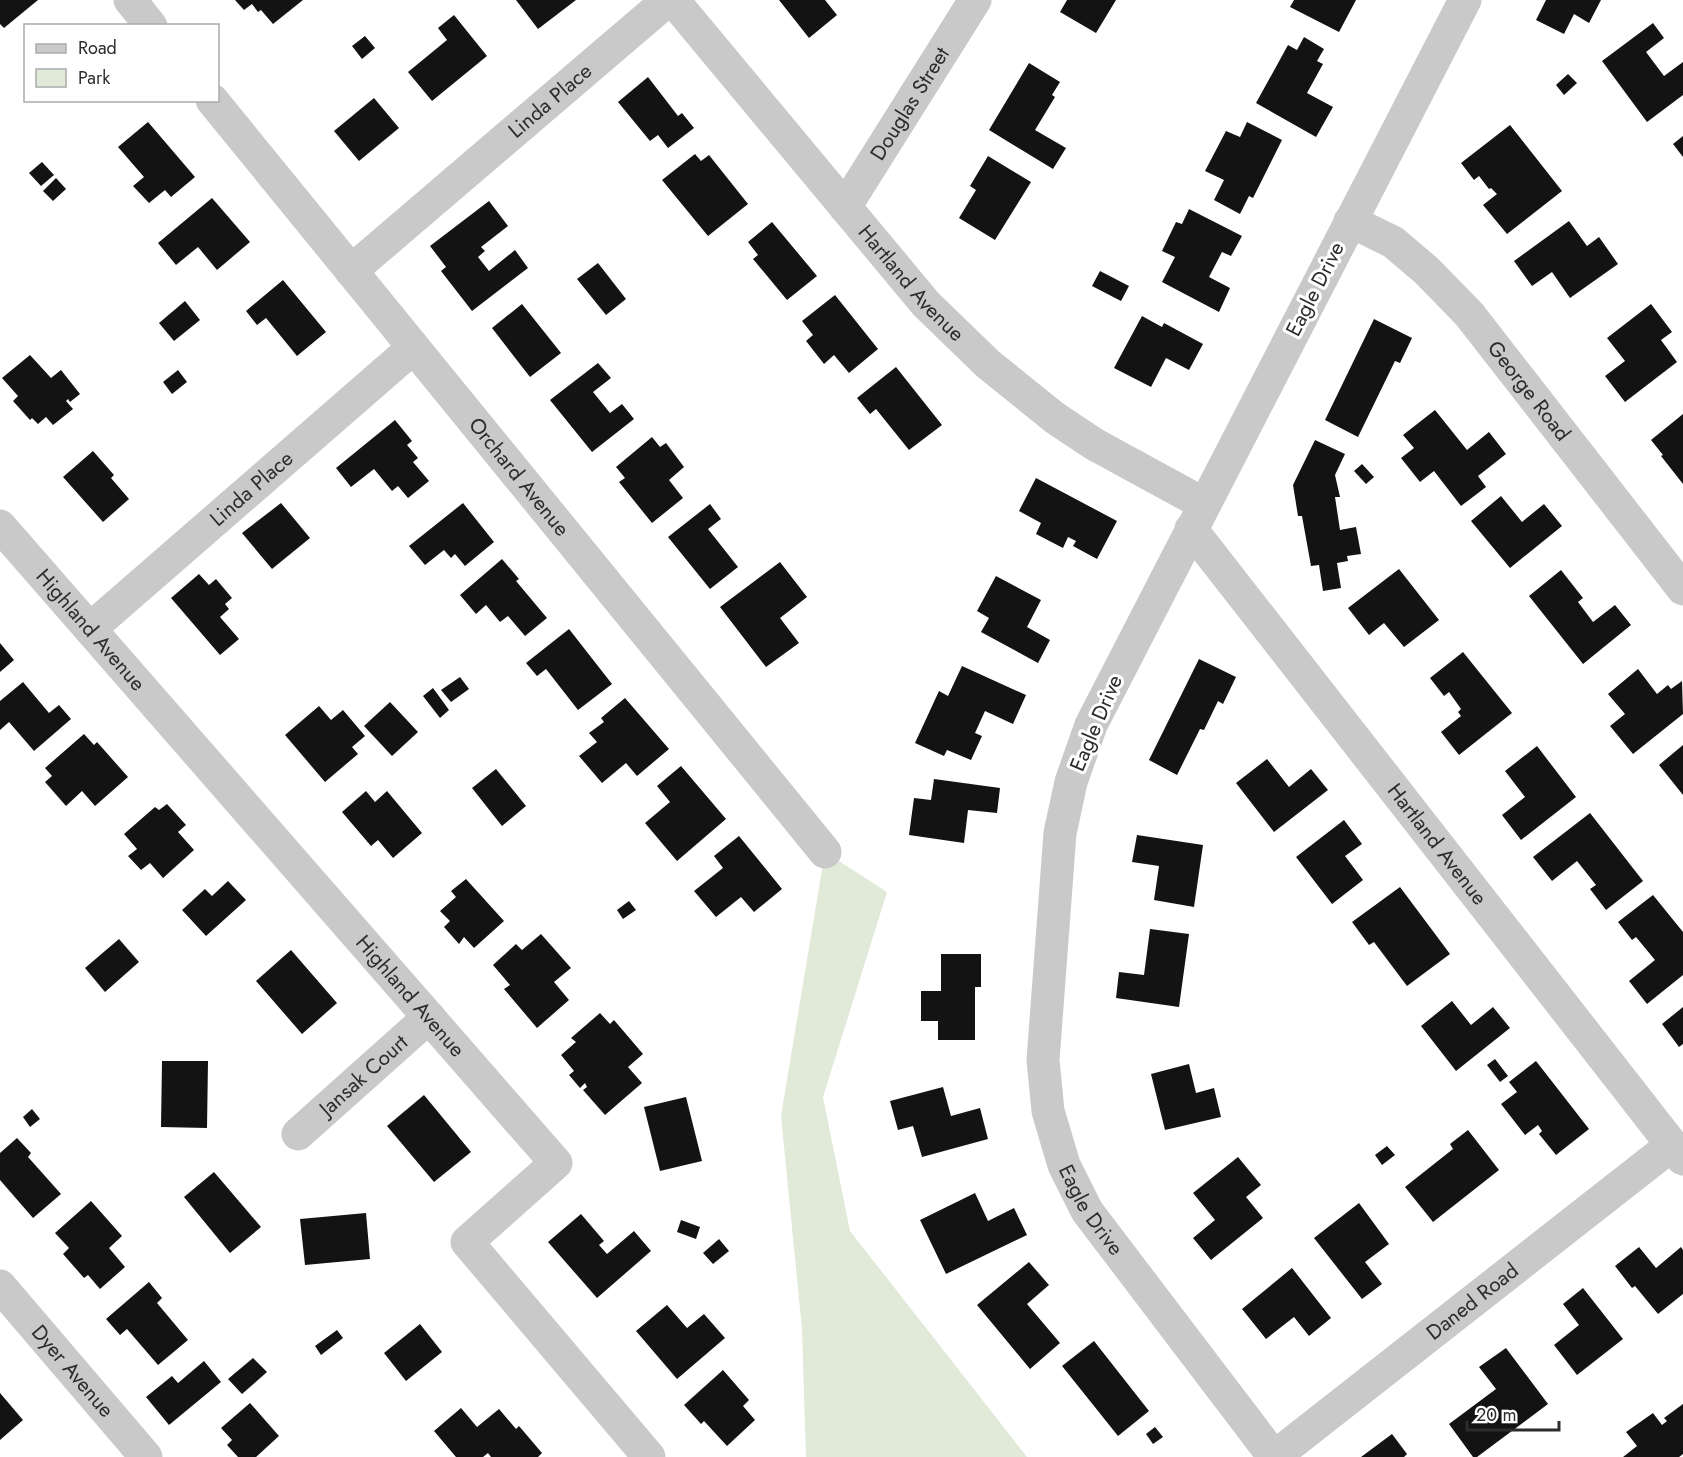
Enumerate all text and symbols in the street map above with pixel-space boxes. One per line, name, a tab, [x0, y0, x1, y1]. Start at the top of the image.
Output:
legend	[24, 24, 219, 102]
text: Road	[78, 35, 117, 61]
street label: Douglas Street	[863, 41, 957, 166]
street label: Linda Place	[502, 56, 599, 145]
text: Park	[78, 65, 110, 91]
street label: Hartland Avenue	[851, 218, 971, 348]
street label: Eagle Drive	[1278, 236, 1352, 341]
street label: George Road	[1480, 334, 1577, 447]
street label: Orchard Avenue	[461, 411, 577, 543]
street label: Linda Place	[203, 444, 300, 533]
street label: Highland Avenue	[29, 562, 153, 698]
street label: Eagle Drive	[1062, 670, 1130, 776]
street label: Hartland Avenue	[1380, 777, 1494, 912]
street label: Highland Avenue	[349, 929, 472, 1064]
street label: Jansak Court	[311, 1028, 414, 1125]
street label: Eagle Drive	[1051, 1159, 1131, 1262]
street label: Daned Road	[1420, 1256, 1525, 1347]
street label: Dyer Avenue	[25, 1318, 121, 1424]
scale bar	[1467, 1394, 1558, 1432]
text: 20 m	[1476, 1402, 1516, 1428]

